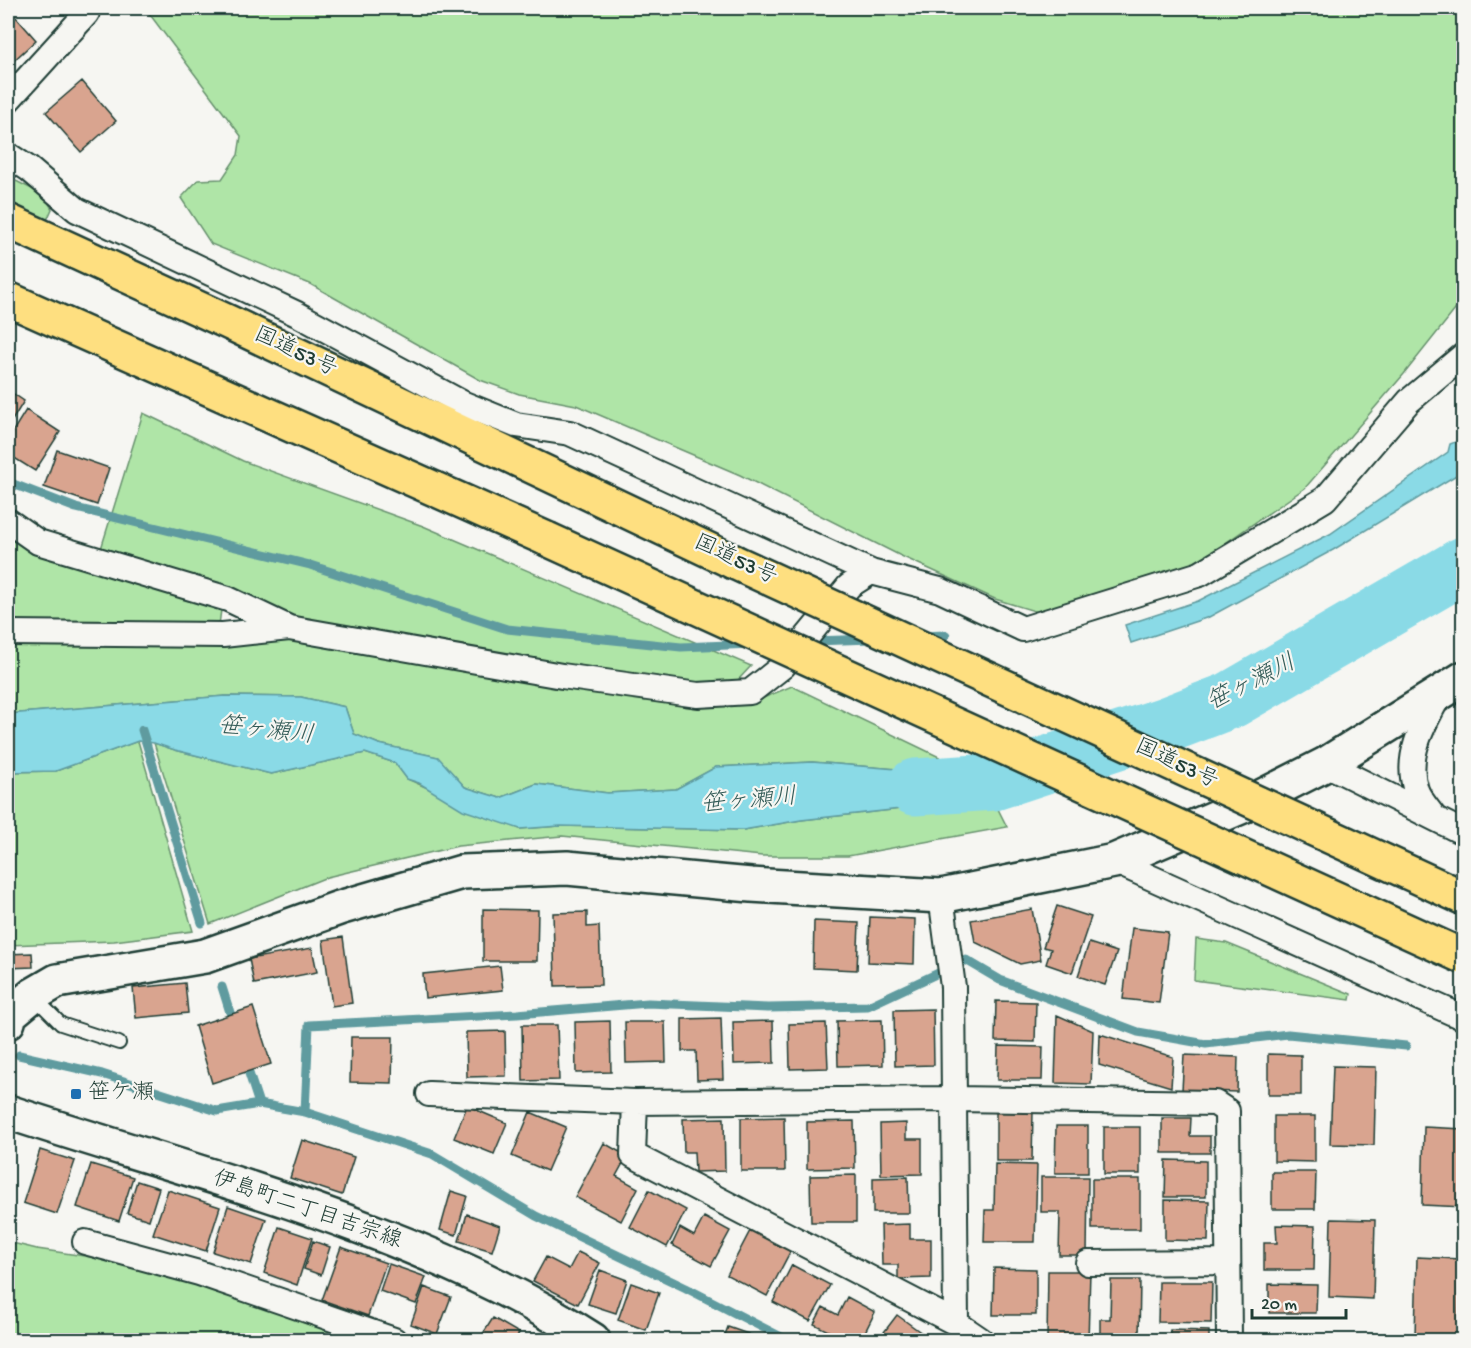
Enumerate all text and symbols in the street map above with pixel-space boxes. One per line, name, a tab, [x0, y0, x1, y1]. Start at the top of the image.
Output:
street label: 国道53号	[249, 322, 341, 384]
street label: 国道53号	[689, 530, 781, 592]
water label: 笹ヶ瀬川	[1202, 648, 1301, 719]
water label: 笹ヶ瀬川	[217, 712, 315, 751]
street label: 国道53号	[1130, 734, 1222, 796]
water label: 笹ヶ瀬川	[700, 782, 798, 821]
place label: 笹ケ瀬	[88, 1080, 154, 1107]
marker: 笹ケ瀬	[69, 1087, 83, 1101]
street label: 伊島町二丁目吉宗線	[209, 1166, 405, 1256]
scale bar	[1252, 1282, 1346, 1320]
text: 20 m	[1261, 1295, 1297, 1316]

